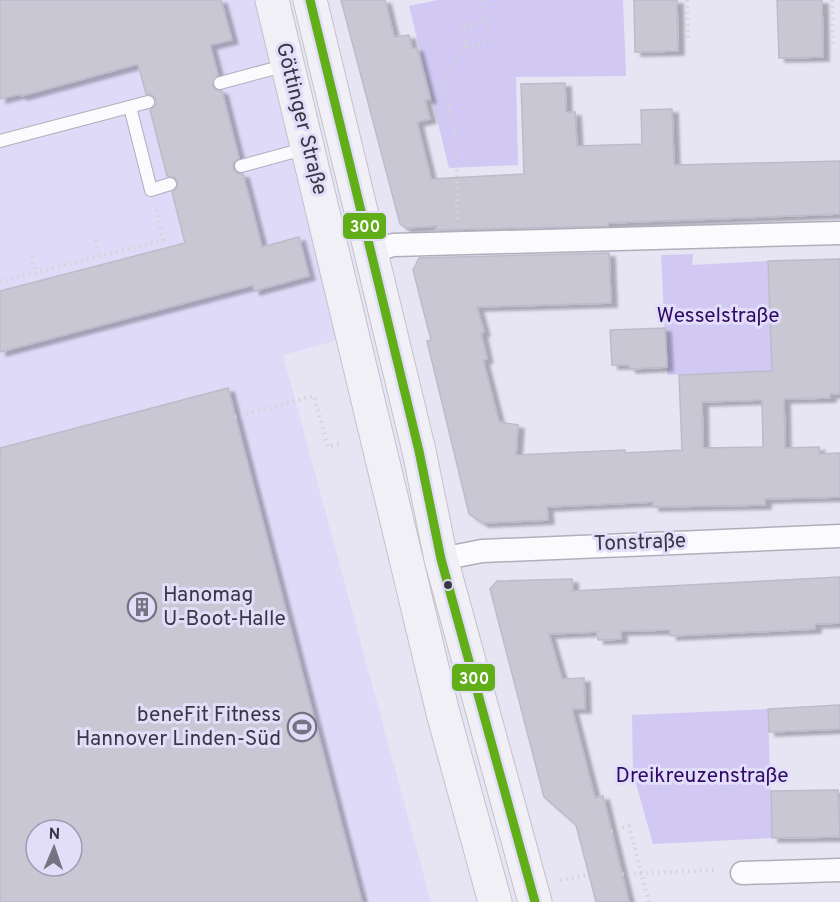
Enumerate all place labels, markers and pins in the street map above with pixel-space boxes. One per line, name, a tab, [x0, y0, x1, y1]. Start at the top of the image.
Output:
unlabelled marker	[442, 579, 454, 591]
place label: Hanomag U-Boot-Halle	[163, 582, 286, 633]
building icon: Hanomag U-Boot-Halle	[126, 591, 158, 623]
place label: beneFit Fitness Hannover Linden-Süd	[76, 702, 281, 753]
sports icon: beneFit Fitness Hannover Linden-Süd	[286, 711, 318, 743]

